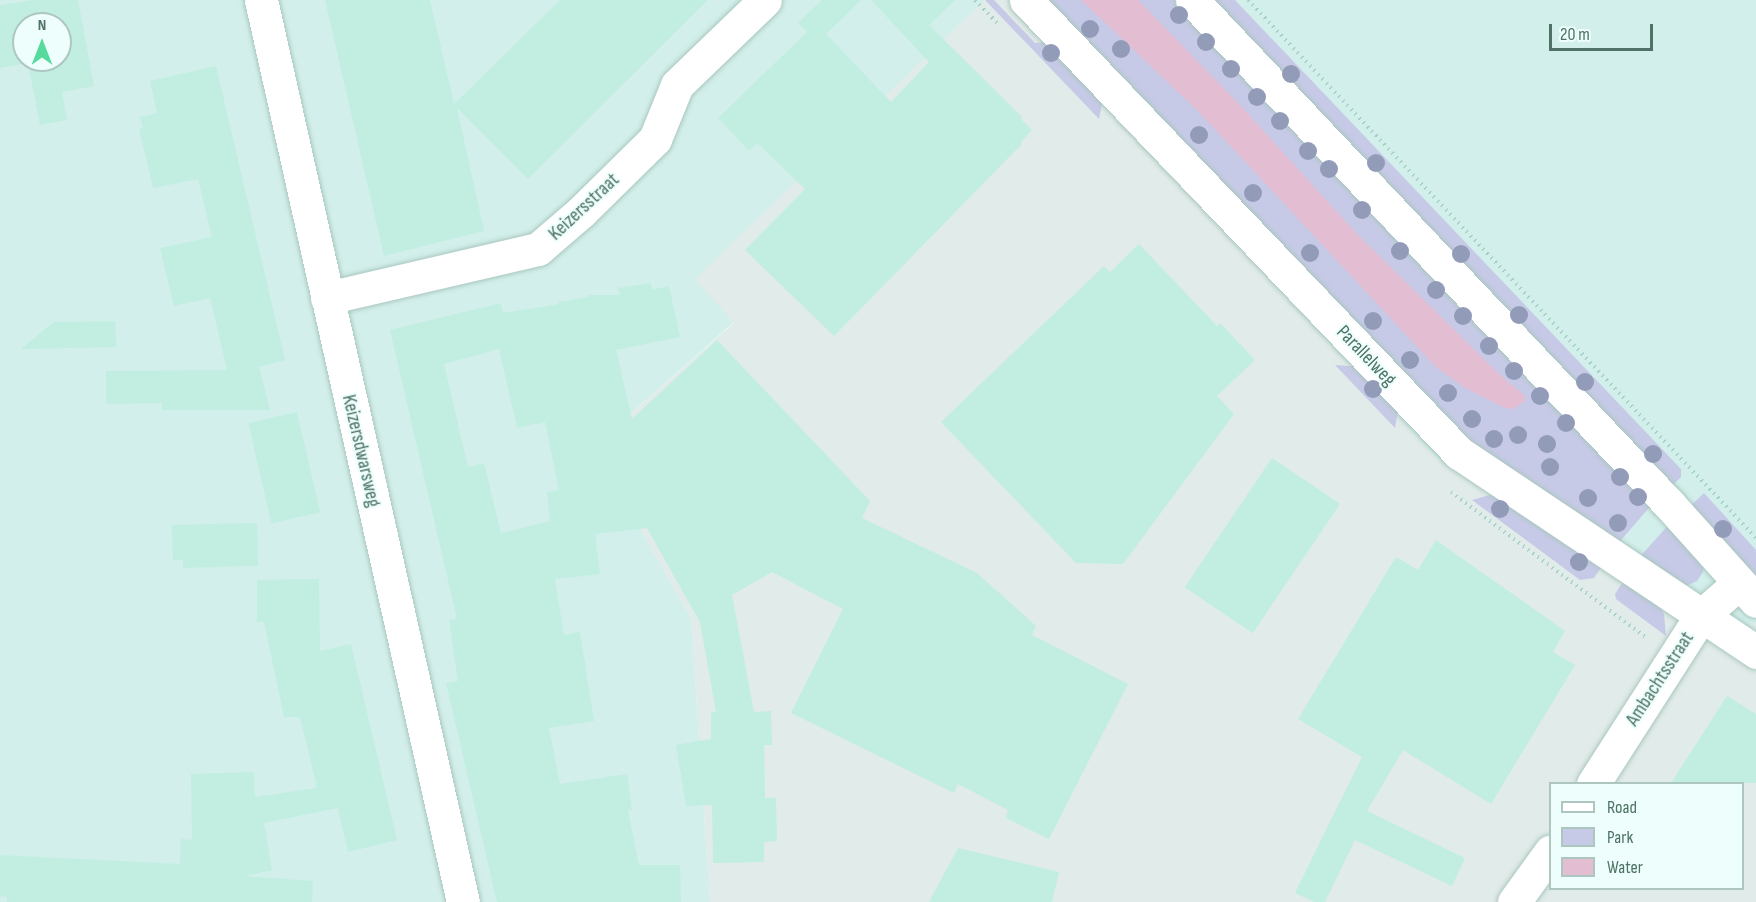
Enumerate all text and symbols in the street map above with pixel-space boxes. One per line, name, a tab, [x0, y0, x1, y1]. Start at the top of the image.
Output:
north arrow	[12, 12, 72, 72]
scale bar	[1552, 12, 1656, 50]
text: N	[38, 16, 46, 35]
text: 20 m	[1560, 24, 1590, 45]
street label: Keizersstraat	[544, 168, 624, 246]
street label: Parallelweg	[1331, 321, 1401, 391]
street label: Keizersdwarsweg	[336, 392, 386, 510]
street label: Ambachtsstraat	[1621, 627, 1699, 731]
legend	[1549, 782, 1744, 890]
text: Road	[1607, 797, 1637, 818]
text: Park	[1607, 827, 1633, 848]
text: Water	[1607, 857, 1643, 878]

